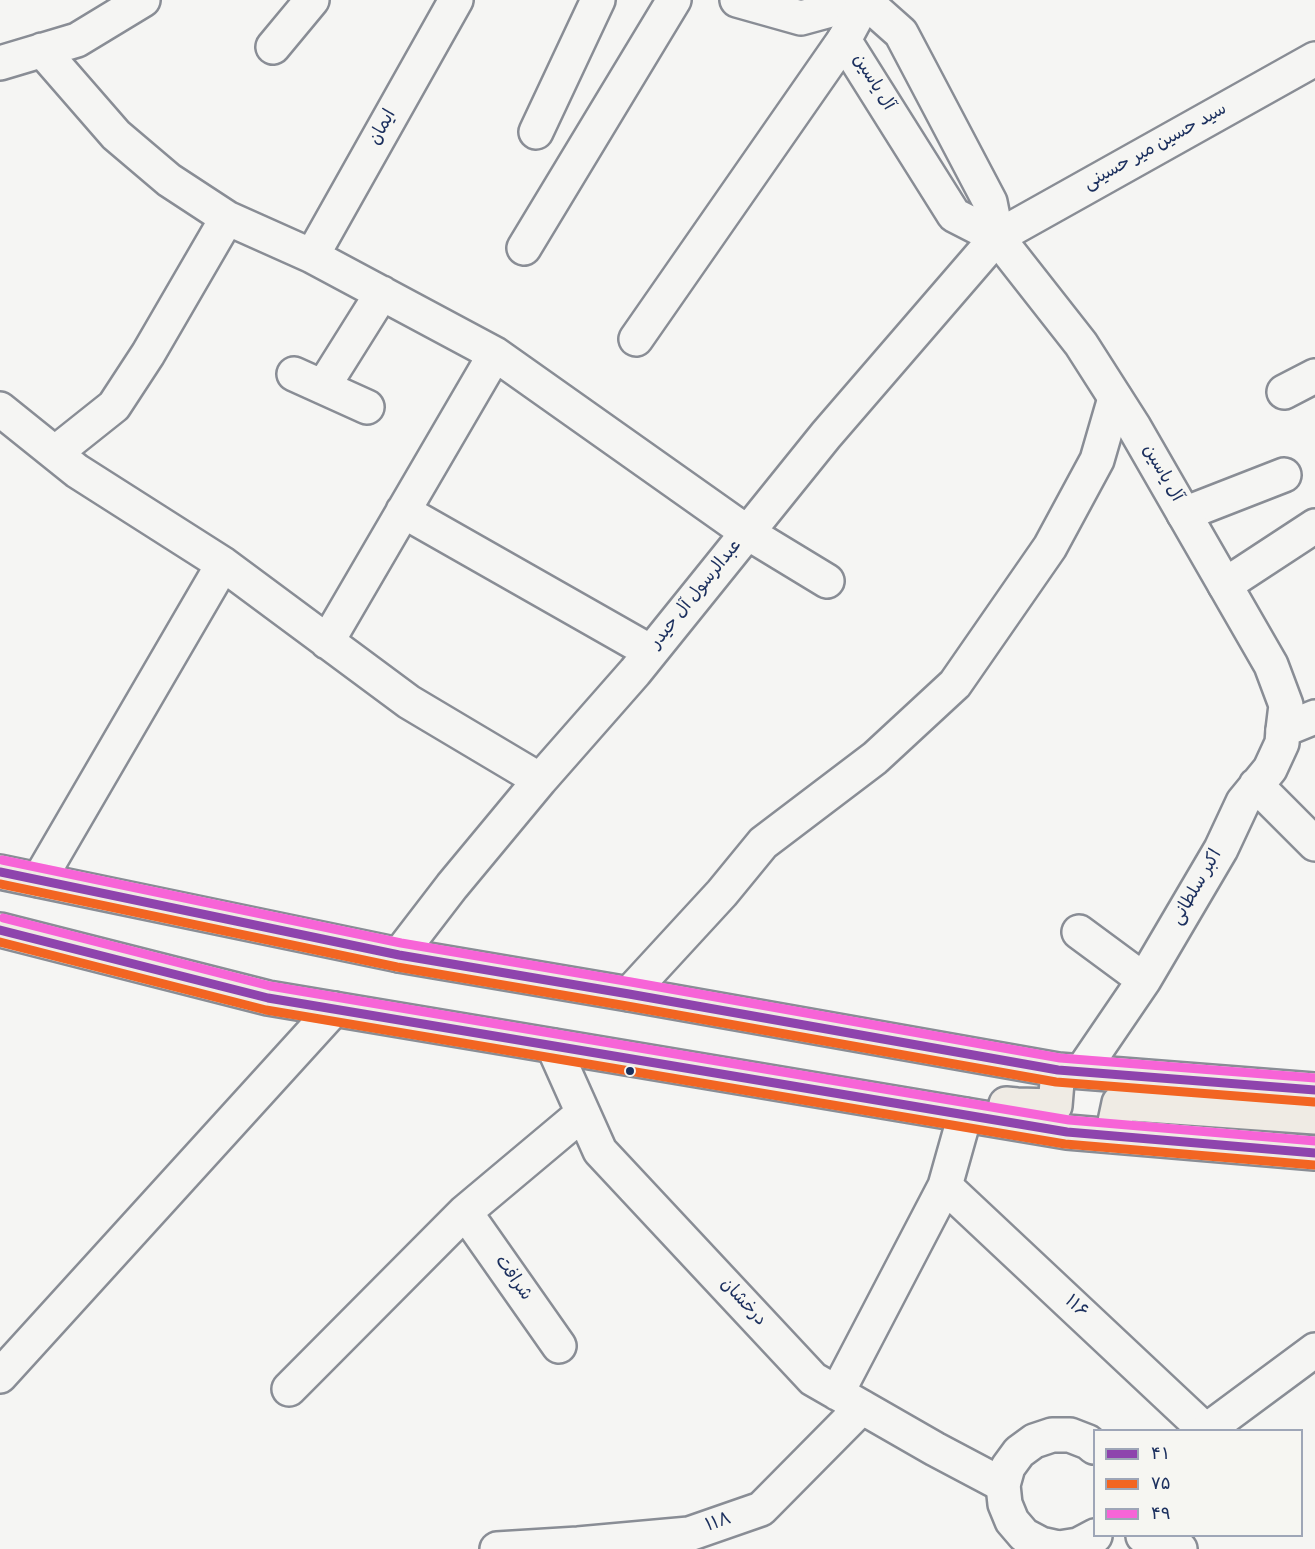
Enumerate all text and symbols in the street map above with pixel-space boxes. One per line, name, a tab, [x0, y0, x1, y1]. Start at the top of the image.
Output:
street label: آل یاسین	[846, 51, 898, 115]
street label: سید حسین میر حسینی	[1081, 100, 1231, 196]
street label: ایمان	[366, 106, 402, 150]
street label: آل یاسین	[1136, 442, 1186, 506]
street label: عبدالرسول آل حیدر	[646, 536, 748, 654]
street label: اکبر سلطانی	[1168, 846, 1228, 930]
unlabelled marker	[624, 1065, 636, 1077]
street label: شرافت	[489, 1252, 535, 1306]
street label: درخشان	[714, 1274, 770, 1332]
street label: ۱۱۶	[1059, 1292, 1091, 1324]
legend	[1093, 1429, 1303, 1537]
text: ۴۱	[1151, 1445, 1170, 1466]
text: ۷۵	[1151, 1475, 1170, 1496]
text: ۴۹	[1151, 1505, 1170, 1526]
street label: ۱۱۸	[703, 1510, 735, 1538]

